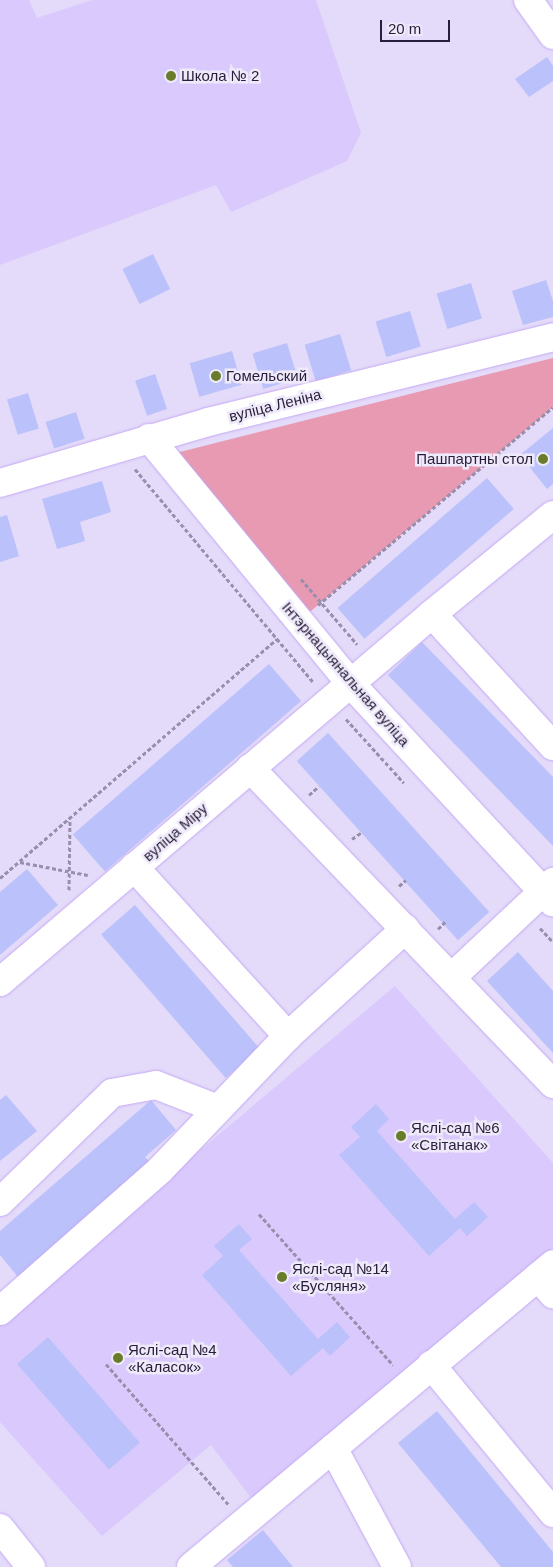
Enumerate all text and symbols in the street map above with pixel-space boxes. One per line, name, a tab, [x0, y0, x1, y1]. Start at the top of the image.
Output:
scale bar	[383, 10, 453, 42]
text: 20 m	[388, 20, 421, 37]
place label: Школа № 2	[181, 67, 259, 85]
marker: Школа № 2	[165, 70, 177, 82]
place label: Гомельский	[226, 367, 307, 385]
marker: Гомельский	[210, 370, 222, 382]
street label: вуліца Леніна	[227, 385, 323, 425]
place label: Пашпартны стол	[416, 450, 533, 468]
marker: Пашпартны стол	[537, 453, 549, 465]
street label: Інтэрнацыянальная вуліца	[278, 598, 414, 750]
street label: вуліца Міру	[139, 799, 211, 865]
place label: Яслі-сад №6 «Світанак»	[411, 1118, 500, 1153]
marker: Яслі-сад №6 «Світанак»	[395, 1130, 407, 1142]
place label: Яслі-сад №14 «Бусляня»	[292, 1259, 389, 1294]
marker: Яслі-сад №14 «Бусляня»	[276, 1271, 288, 1283]
place label: Яслі-сад №4 «Каласок»	[128, 1340, 217, 1375]
marker: Яслі-сад №4 «Каласок»	[112, 1352, 124, 1364]

